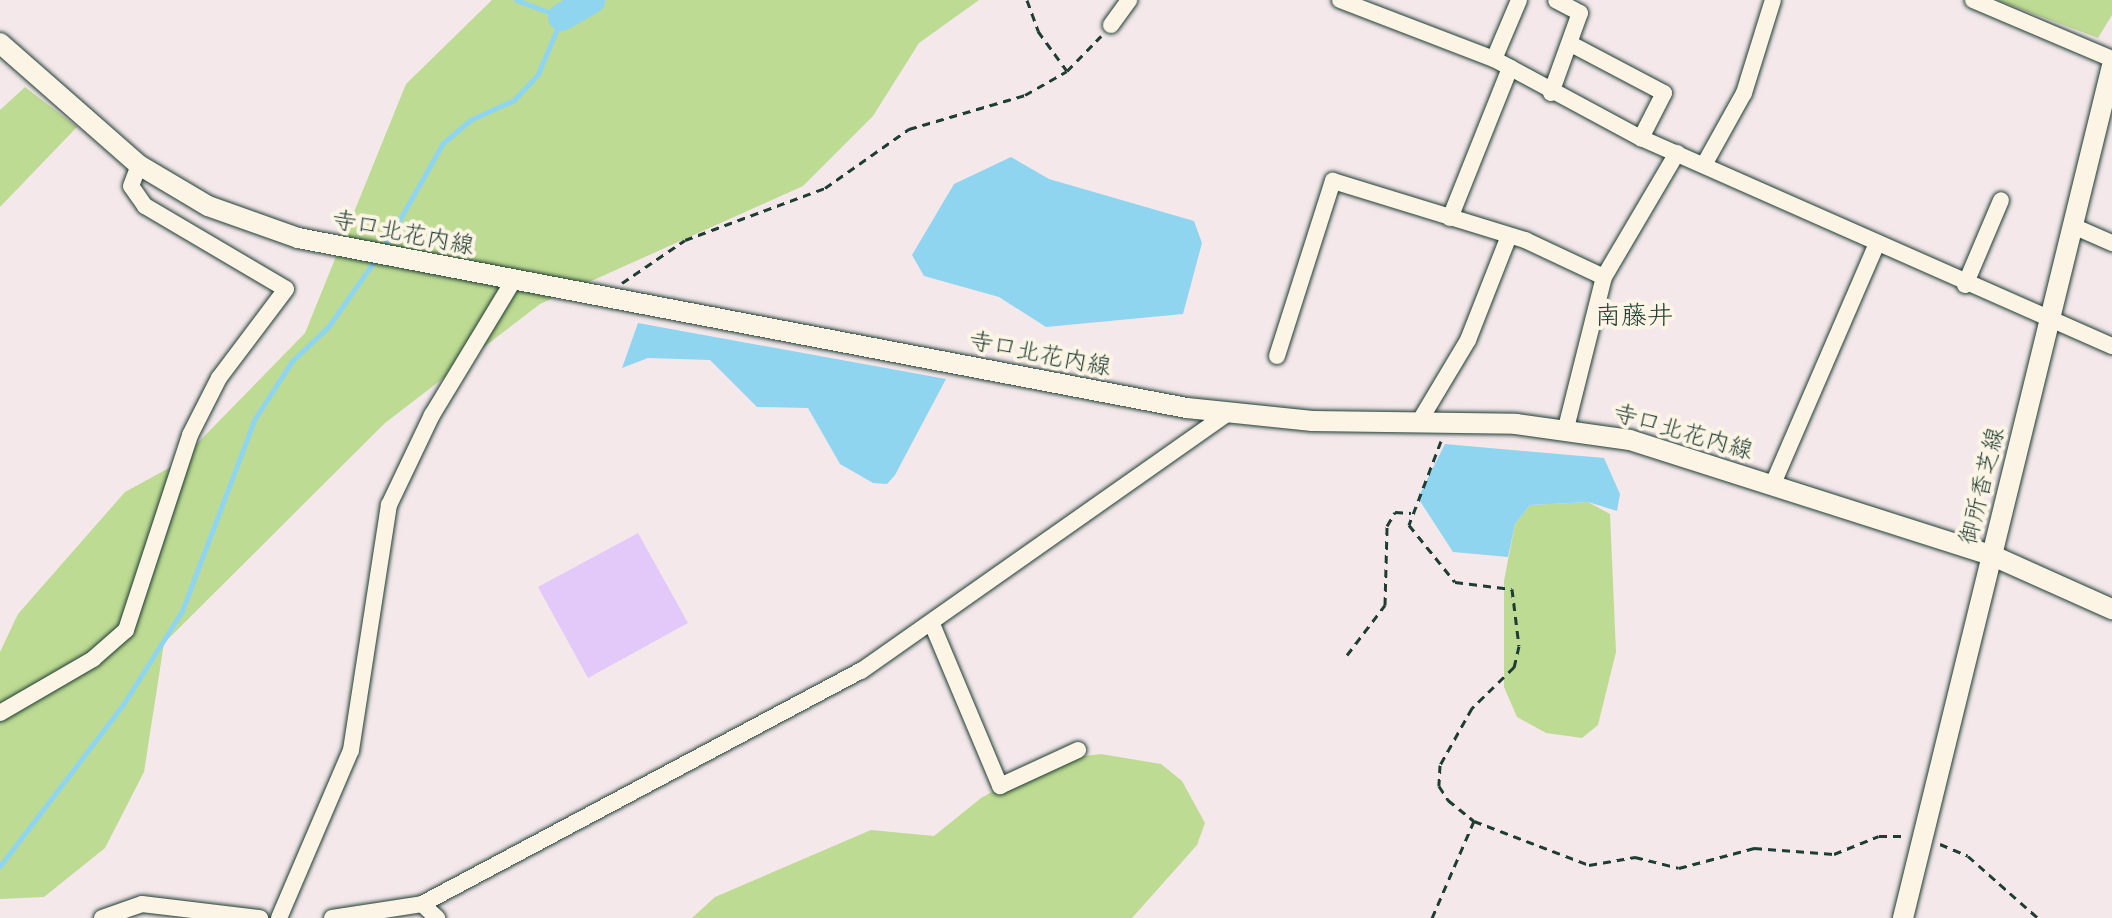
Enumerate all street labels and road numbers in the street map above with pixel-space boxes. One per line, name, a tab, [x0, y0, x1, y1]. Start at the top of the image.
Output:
street label: 寺口北花内線	[330, 205, 476, 261]
street label: 寺口北花内線	[967, 326, 1113, 382]
street label: 寺口北花内線	[1610, 398, 1756, 466]
street label: 御所香芝線	[1954, 424, 2010, 548]

